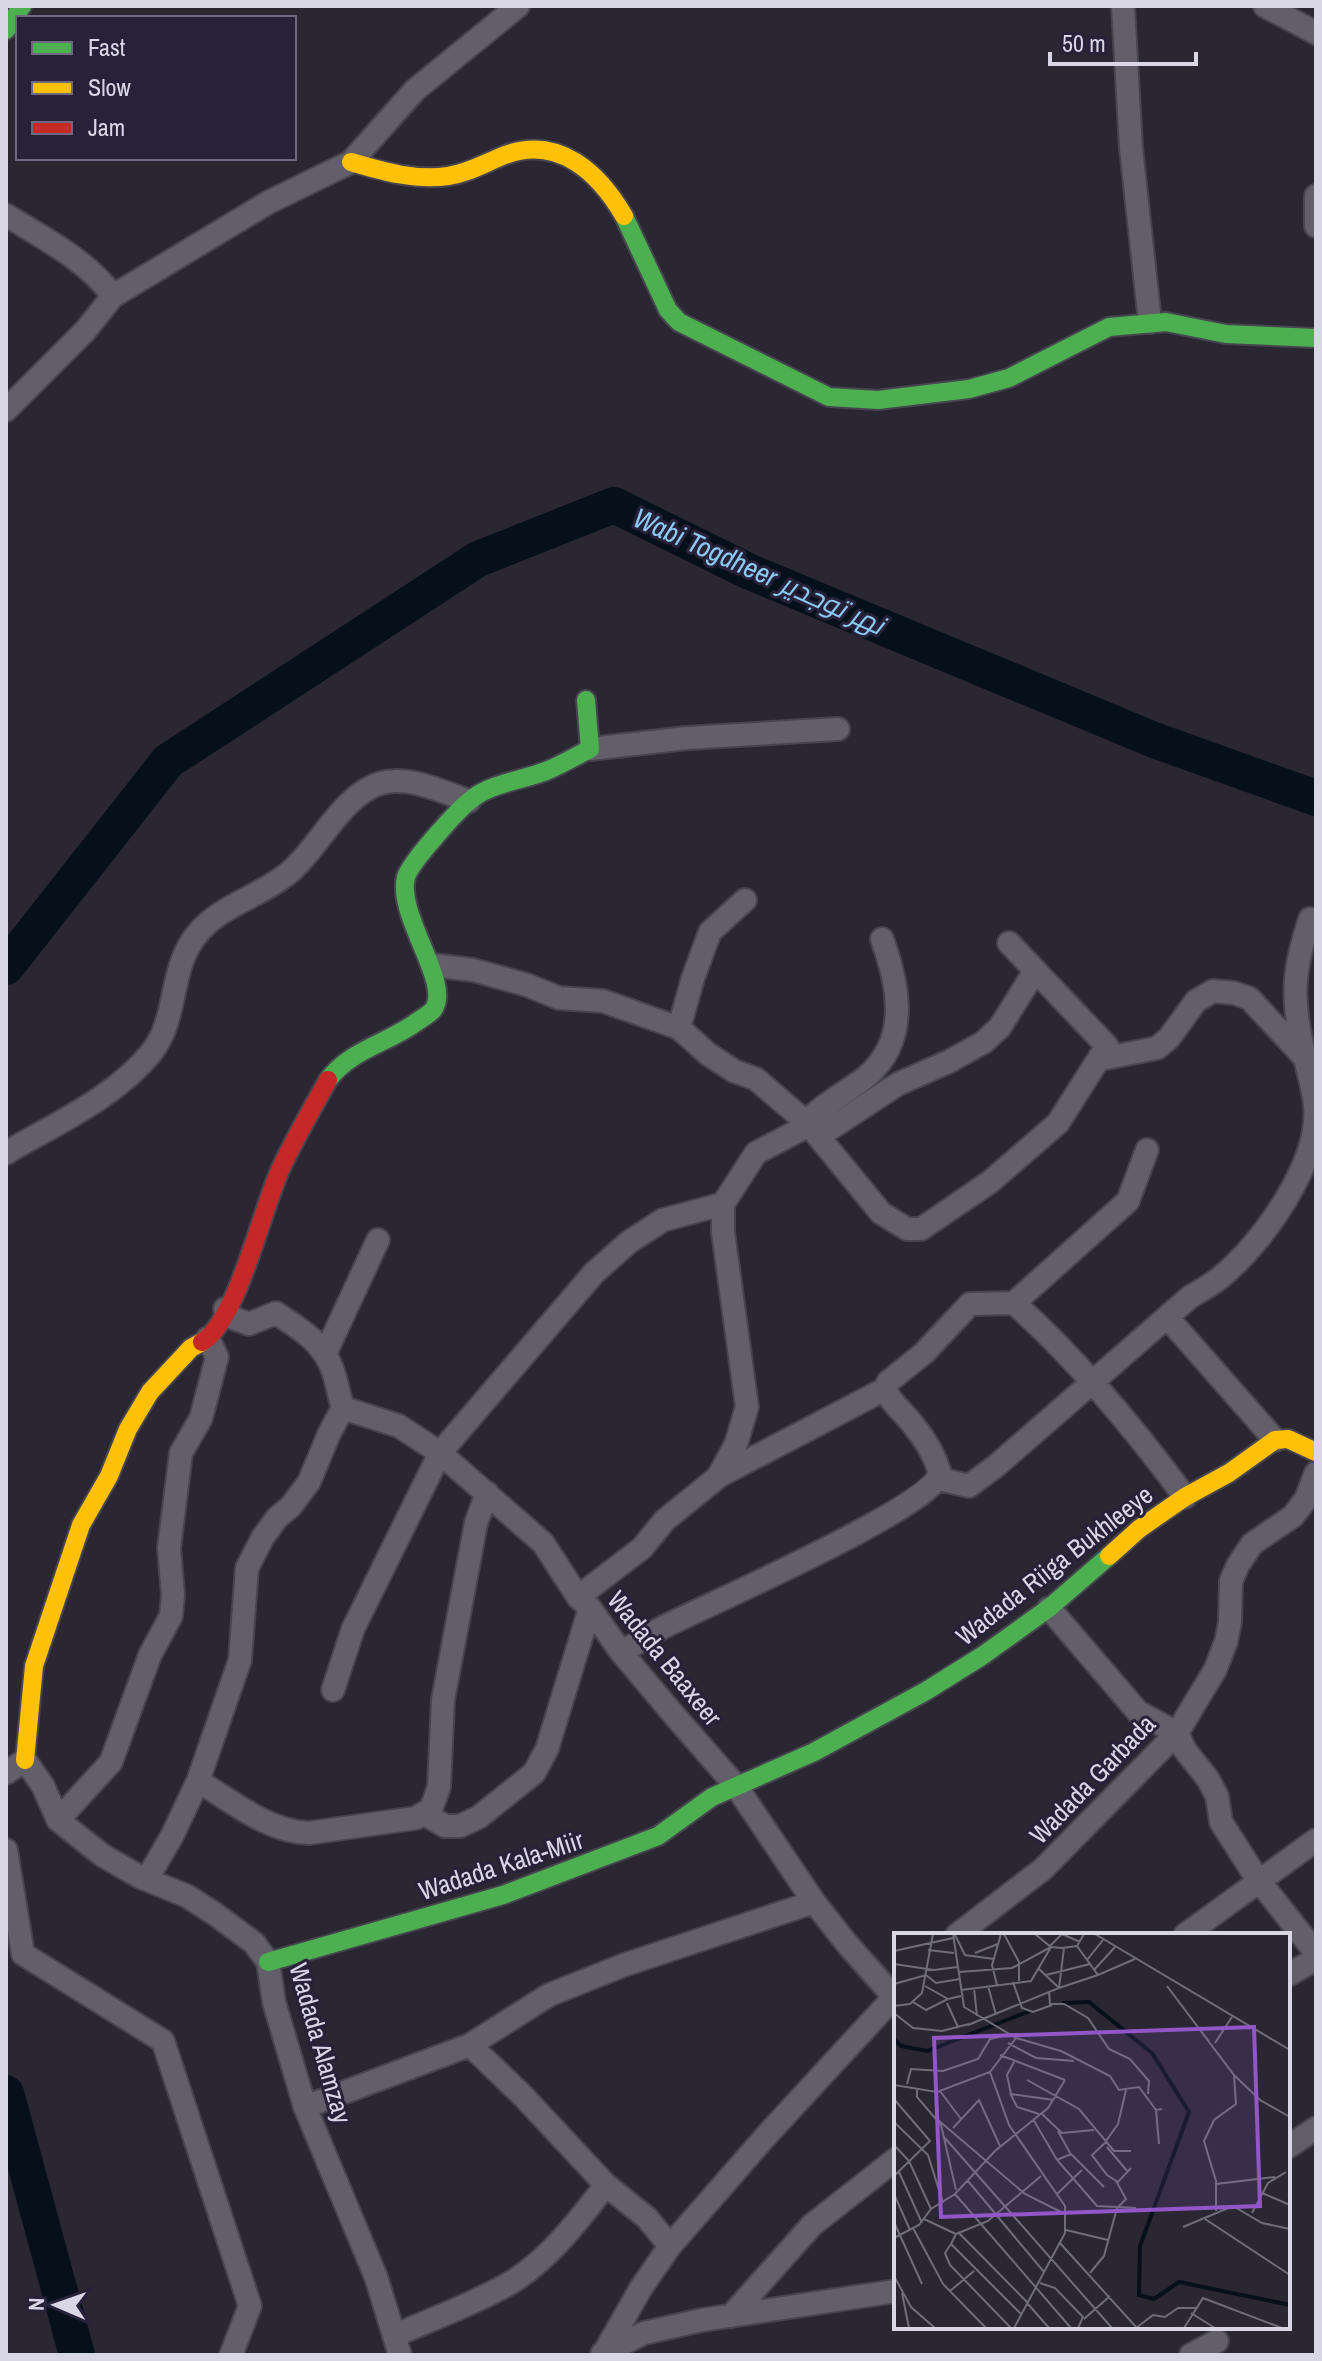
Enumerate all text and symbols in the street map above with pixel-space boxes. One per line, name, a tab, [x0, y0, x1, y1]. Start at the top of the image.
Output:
legend	[16, 16, 296, 160]
scale bar	[1050, 16, 1196, 66]
text: 50 m	[1062, 27, 1106, 59]
text: Fast	[88, 31, 126, 63]
text: Slow	[88, 71, 131, 103]
text: Jam	[88, 111, 125, 143]
water label: Wabi Togdheer نهر توجدير	[627, 498, 893, 645]
street label: Wadada Riiga Bukhleeye	[948, 1477, 1160, 1653]
street label: Wadada Baaxeer	[600, 1583, 730, 1733]
street label: Wadada Garbada	[1021, 1706, 1163, 1851]
street label: Wadada Kala-Miir	[414, 1822, 588, 1908]
inset map	[894, 1933, 1290, 2329]
street label: Wadada Alamzay	[281, 1959, 361, 2128]
north arrow	[16, 2265, 96, 2345]
text: N	[21, 2297, 51, 2311]

